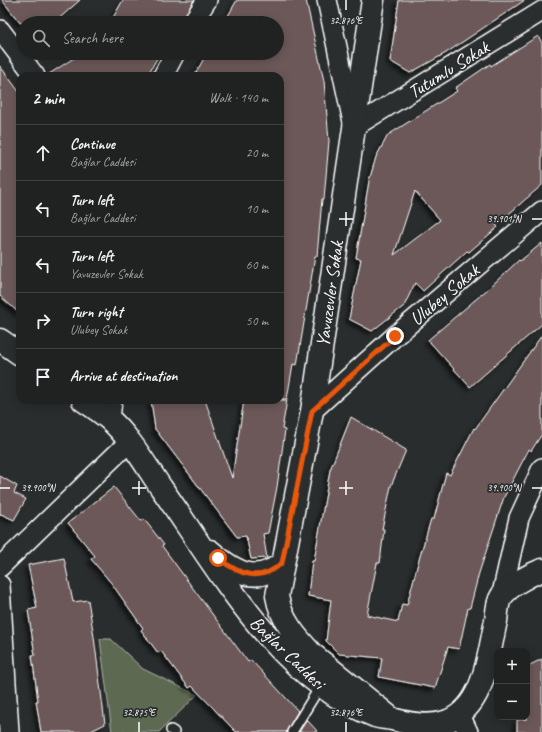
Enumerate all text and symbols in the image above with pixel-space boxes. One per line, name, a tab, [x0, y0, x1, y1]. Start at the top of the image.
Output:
text: 32.876°E	[330, 14, 364, 27]
search box	[16, 16, 284, 60]
icon: search	[30, 27, 52, 49]
text: Search here	[62, 29, 123, 48]
street label: Tutumlu Sokak	[404, 35, 494, 104]
text: 2 min	[32, 88, 65, 109]
text: Walk · 140 m	[209, 90, 268, 106]
text: Continue	[70, 135, 115, 154]
icon: ahead	[32, 142, 54, 164]
text: 20 m	[246, 145, 268, 161]
text: Bağlar Caddesi	[70, 154, 135, 170]
text: Turn left	[70, 191, 113, 210]
icon: left	[32, 198, 54, 220]
text: 10 m	[246, 201, 268, 217]
text: Bağlar Caddesi	[70, 210, 135, 226]
text: 39.901°N	[487, 212, 523, 225]
street label: Yavuzevler Sokak	[311, 238, 350, 348]
text: Turn left	[70, 247, 113, 266]
icon: left	[32, 254, 54, 276]
text: 60 m	[246, 257, 268, 273]
street label: Ulubey Sokak	[405, 258, 485, 331]
text: Yavuzevler Sokak	[70, 266, 143, 282]
text: Turn right	[70, 303, 123, 322]
icon: right	[32, 310, 54, 332]
text: 50 m	[246, 313, 268, 329]
text: Ulubey Sokak	[70, 322, 127, 338]
route end	[386, 327, 404, 345]
icon: arrive	[32, 366, 54, 388]
text: Arrive at destination	[70, 367, 177, 386]
text: 39.900°N	[21, 481, 57, 494]
text: 39.900°N	[487, 481, 523, 494]
route start	[209, 549, 227, 567]
street label: Bağlar Caddesi	[245, 611, 332, 696]
map controls	[494, 648, 530, 720]
button: +	[494, 648, 530, 684]
button: −	[494, 684, 530, 720]
text: 32.875°E	[123, 706, 157, 719]
text: 32.876°E	[330, 706, 364, 719]

